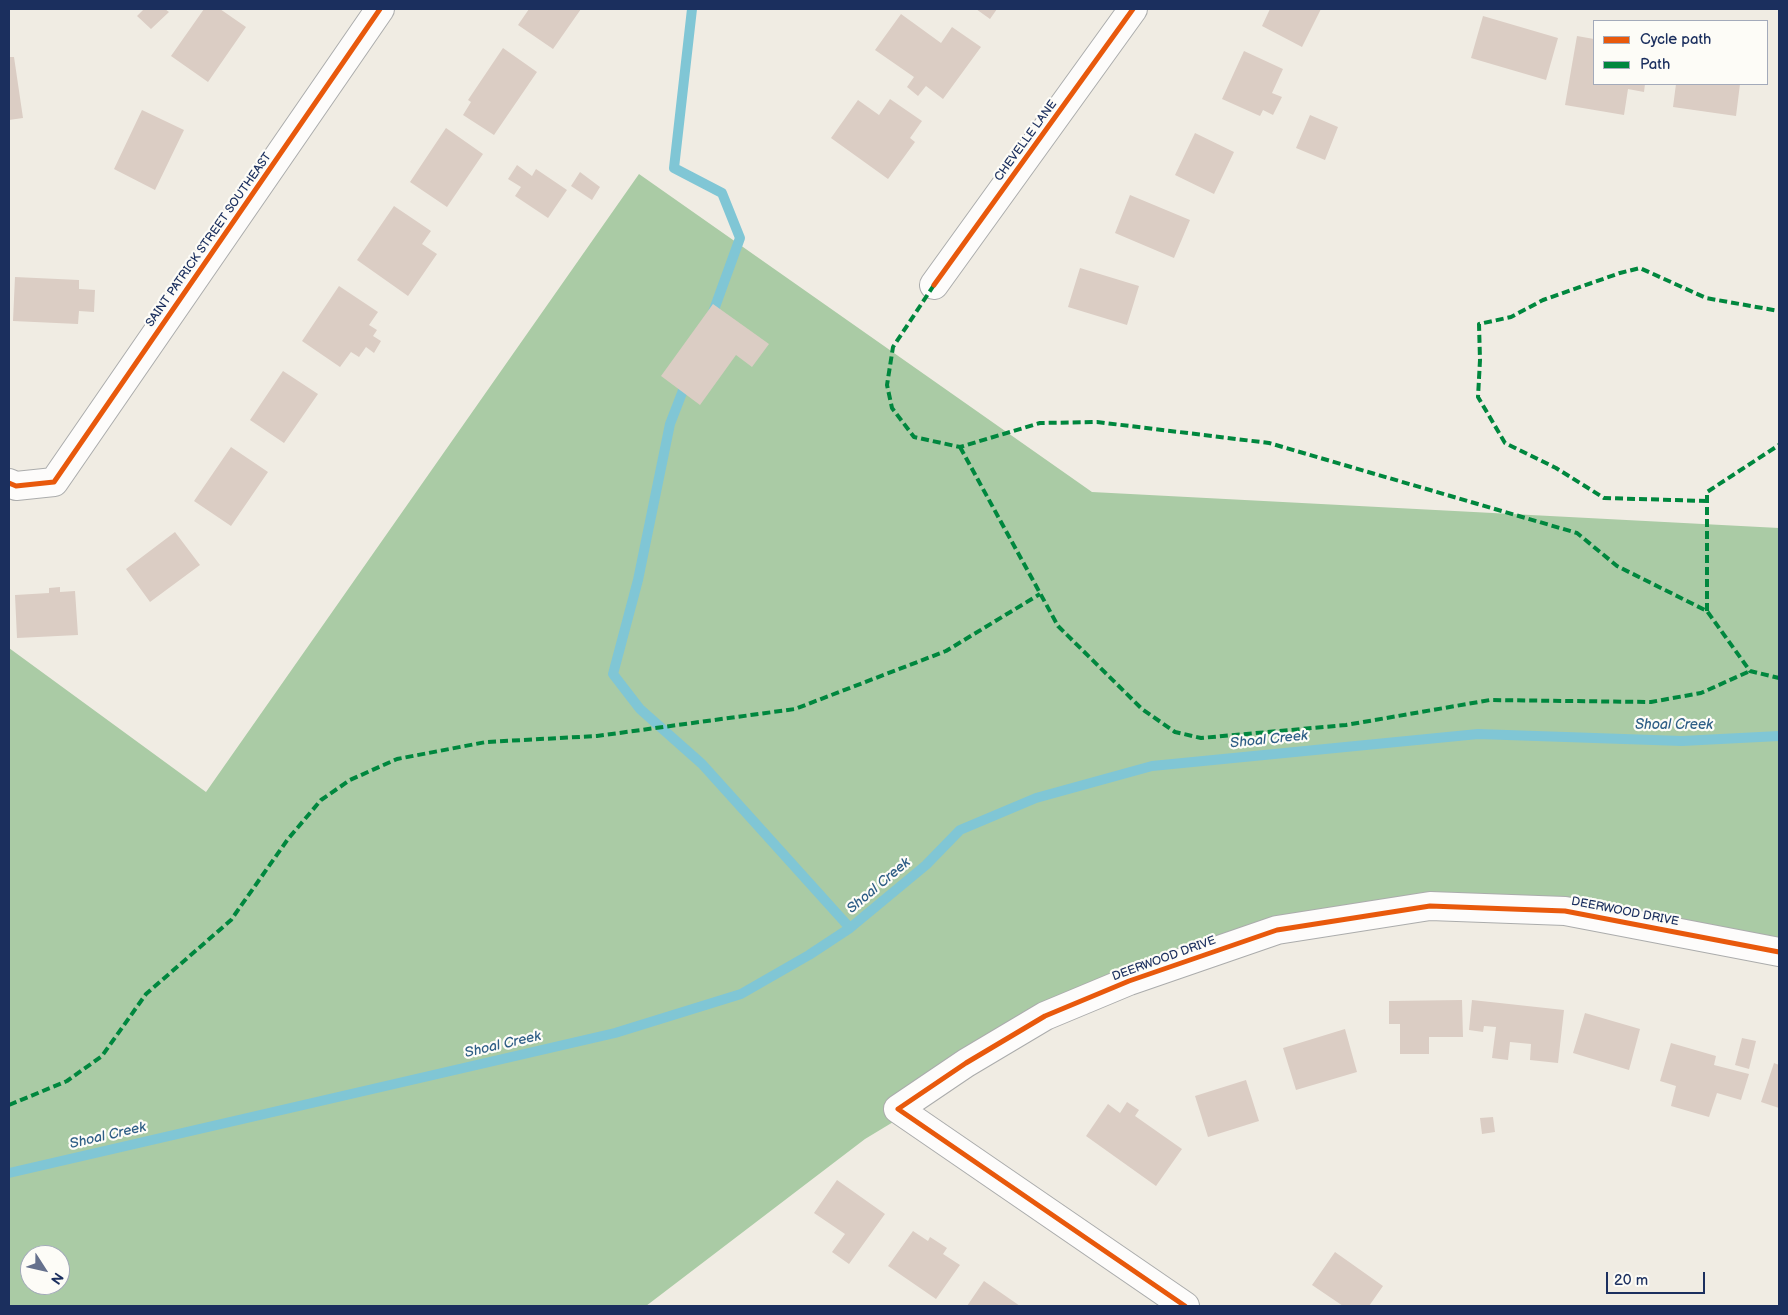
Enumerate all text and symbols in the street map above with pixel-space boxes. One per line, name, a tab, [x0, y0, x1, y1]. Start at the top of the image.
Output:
legend	[1593, 20, 1768, 85]
text: Cycle path	[1640, 30, 1711, 49]
text: Path	[1640, 55, 1670, 74]
street label: CHEVELLE LANE	[992, 98, 1060, 184]
street label: SAINT PATRICK STREET SOUTHEAST	[143, 150, 275, 330]
water label: Shoal Creek	[1635, 717, 1713, 733]
water label: Shoal Creek	[1229, 728, 1309, 752]
water label: Shoal Creek	[844, 855, 914, 917]
street label: DEERWOOD DRIVE	[1570, 895, 1680, 929]
street label: DEERWOOD DRIVE	[1110, 934, 1218, 984]
water label: Shoal Creek	[463, 1028, 543, 1062]
water label: Shoal Creek	[68, 1119, 148, 1153]
north arrow	[20, 1245, 70, 1295]
scale bar	[1608, 1262, 1707, 1294]
text: N	[47, 1269, 67, 1287]
text: 20 m	[1614, 1271, 1648, 1290]

